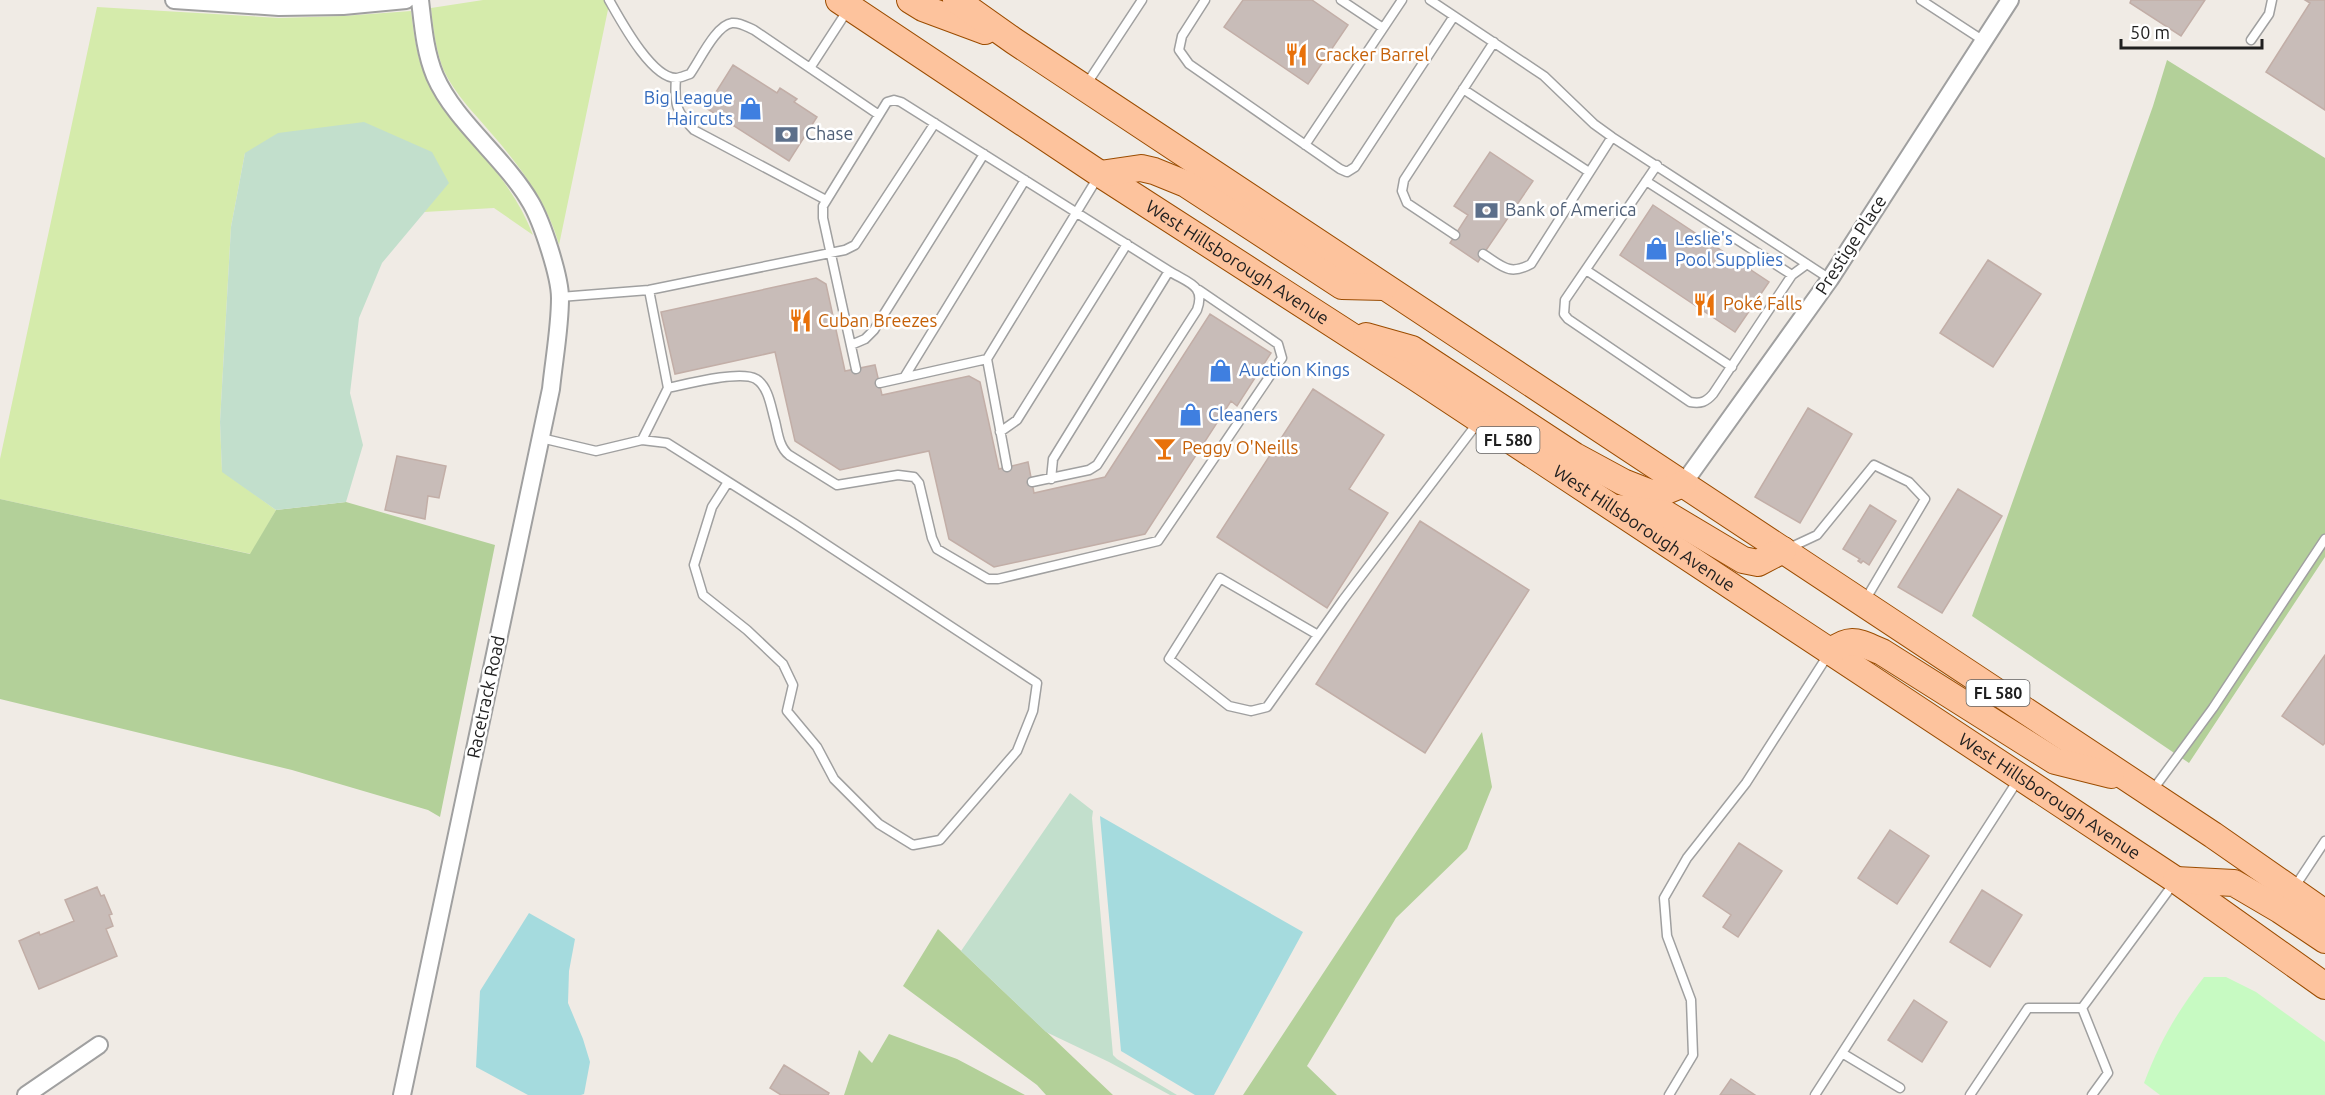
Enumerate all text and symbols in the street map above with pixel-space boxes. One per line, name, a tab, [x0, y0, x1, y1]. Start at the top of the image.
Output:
scale bar	[2121, 12, 2262, 50]
text: 50 m	[2130, 22, 2170, 42]
restaurant icon: Cracker Barrel	[1284, 42, 1310, 68]
place label: Cracker Barrel	[1315, 44, 1429, 64]
place label: Big League Haircuts	[644, 87, 733, 128]
shop icon: Big League Haircuts	[738, 95, 764, 121]
bank icon: Chase	[774, 121, 800, 147]
place label: Chase	[805, 123, 853, 143]
street label: Prestige Place	[1811, 191, 1890, 298]
street label: West Hillsborough Avenue	[1143, 195, 1333, 328]
bank icon: Bank of America	[1474, 197, 1500, 223]
place label: Bank of America	[1505, 199, 1637, 219]
place label: Leslie's Pool Supplies	[1675, 228, 1783, 269]
shop icon: Leslie's Pool Supplies	[1644, 236, 1670, 262]
restaurant icon: Poké Falls	[1692, 291, 1718, 317]
place label: Poké Falls	[1723, 293, 1802, 313]
restaurant icon: Cuban Breezes	[787, 308, 813, 334]
place label: Cuban Breezes	[818, 310, 937, 330]
shop icon: Auction Kings	[1208, 357, 1234, 383]
place label: Auction Kings	[1239, 359, 1350, 379]
shop icon: Cleaners	[1177, 402, 1203, 428]
place label: Cleaners	[1208, 404, 1278, 424]
road number: FL 580	[1476, 427, 1540, 453]
bar icon: Peggy O'Neills	[1151, 435, 1177, 461]
place label: Peggy O'Neills	[1182, 437, 1299, 457]
street label: West Hillsborough Avenue	[1550, 460, 1739, 595]
street label: Racetrack Road	[462, 634, 508, 760]
road number: FL 580	[1966, 680, 2030, 706]
street label: West Hillsborough Avenue	[1955, 728, 2145, 863]

